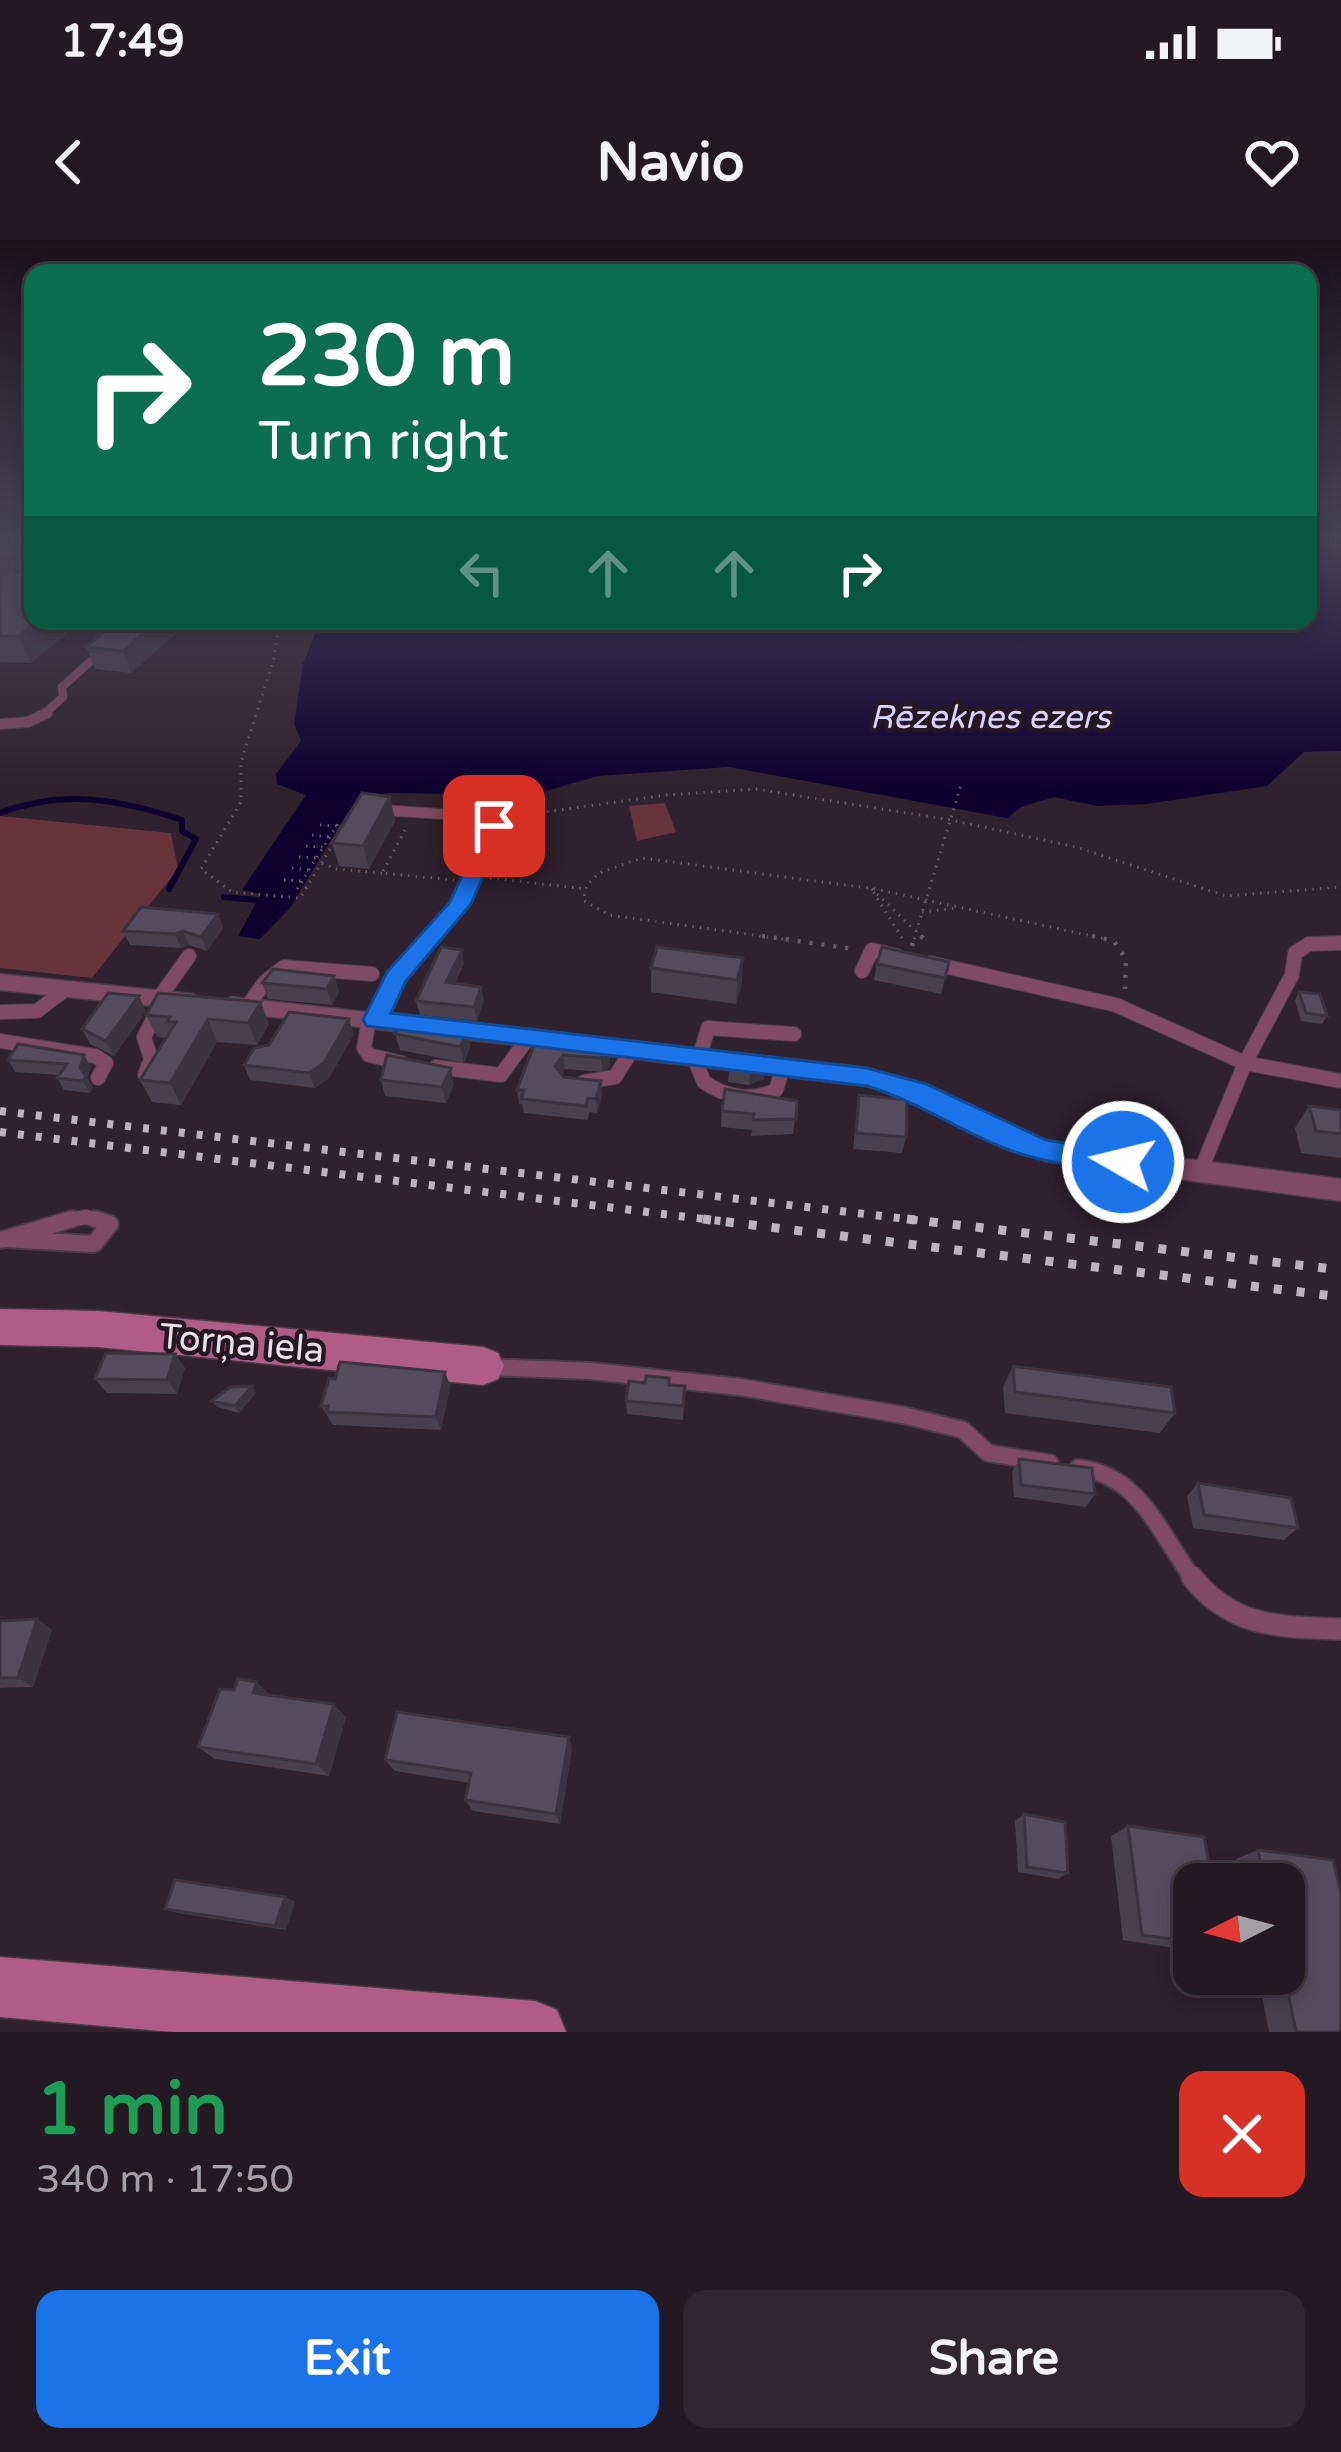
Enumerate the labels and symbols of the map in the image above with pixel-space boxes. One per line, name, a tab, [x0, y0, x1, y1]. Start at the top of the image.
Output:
water label: Rēzeknes ezers	[870, 698, 1113, 737]
pin	[443, 775, 545, 877]
position arrow	[1060, 1099, 1186, 1225]
street label: Torņa iela	[158, 1315, 326, 1372]
north arrow	[1173, 1863, 1305, 1995]

